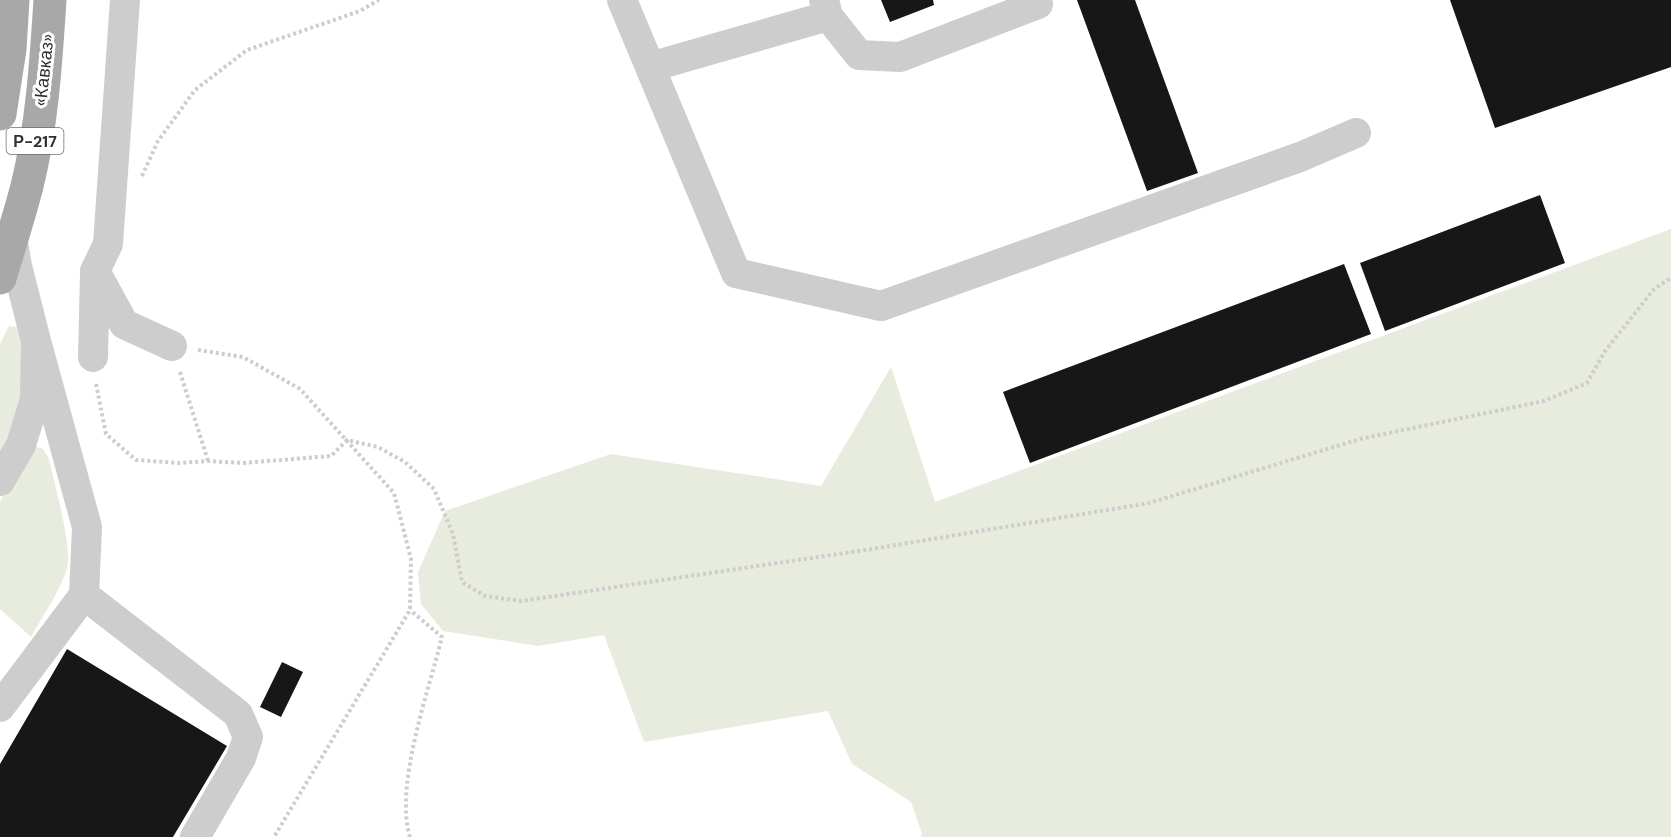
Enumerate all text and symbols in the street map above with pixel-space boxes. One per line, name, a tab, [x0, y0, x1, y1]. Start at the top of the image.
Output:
street label: «Кавказ»	[28, 33, 60, 107]
road number: Р-217	[6, 128, 63, 154]

